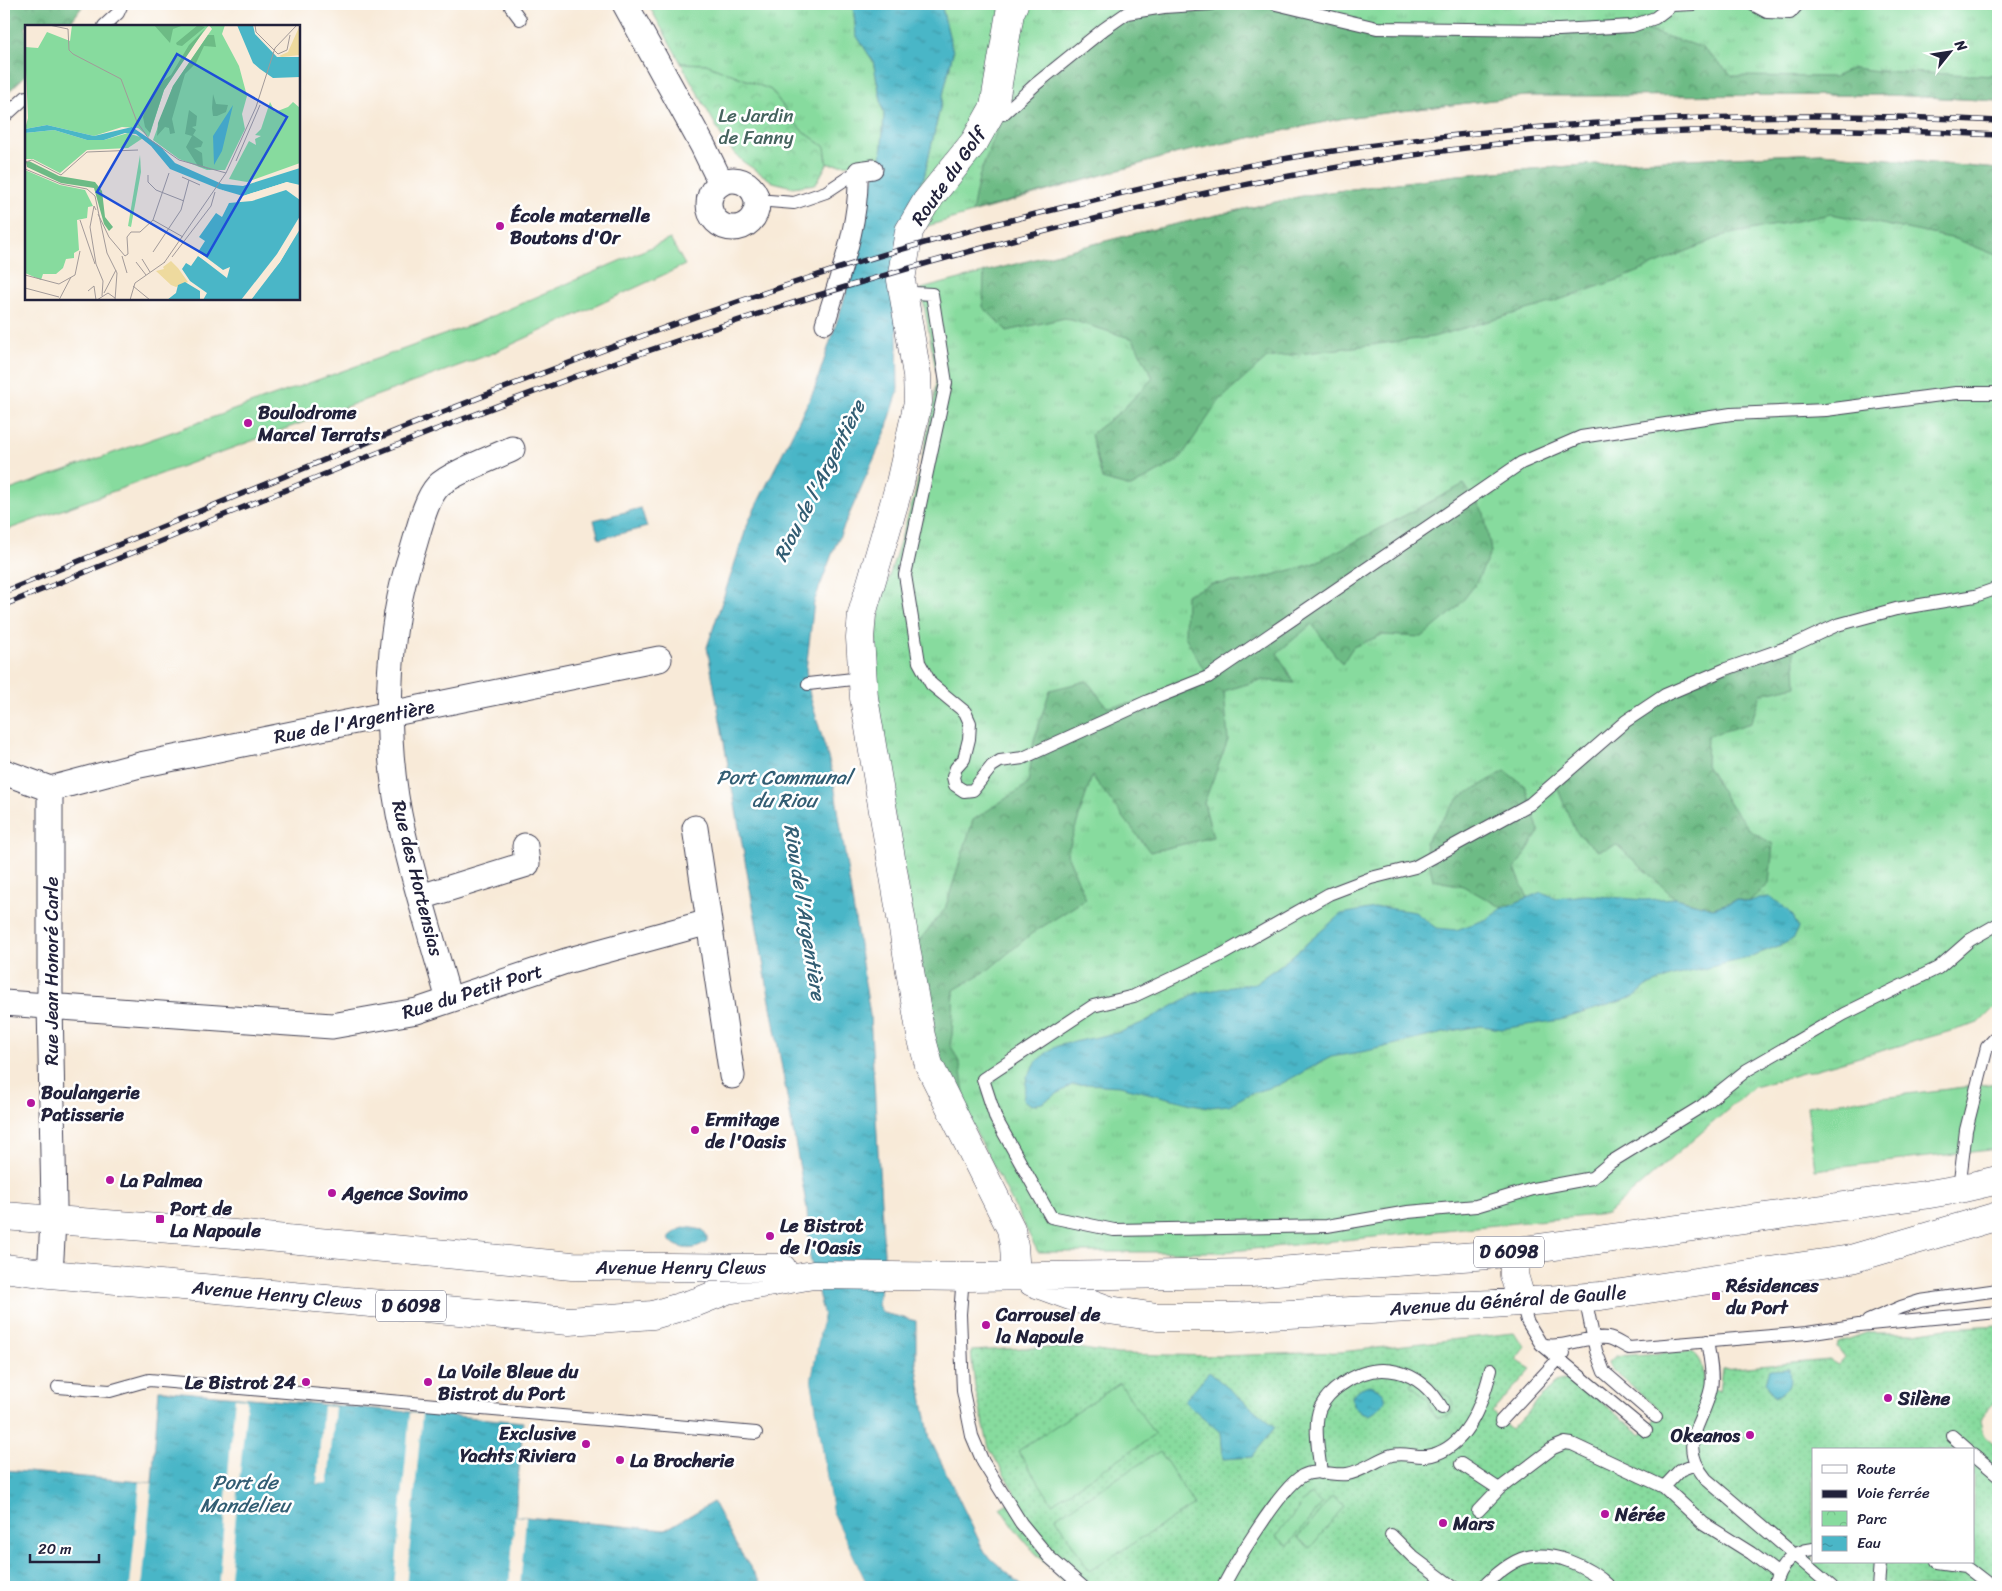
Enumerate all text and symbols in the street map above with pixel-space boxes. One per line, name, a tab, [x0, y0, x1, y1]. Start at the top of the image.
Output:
inset map	[25, 25, 300, 300]
north arrow	[1924, 28, 1974, 78]
text: N	[1947, 34, 1974, 56]
park label: Le Jardin de Fanny	[718, 99, 794, 154]
street label: Route du Golf	[902, 118, 996, 233]
place label: École maternelle Boutons d'Or	[510, 199, 651, 254]
marker: École maternelle Boutons d'Or	[494, 220, 506, 232]
water label: Riou de l'Argentière	[764, 392, 876, 568]
place label: Boulodrome Marcel Terrats	[257, 396, 381, 451]
marker: Boulodrome Marcel Terrats	[242, 417, 254, 429]
street label: Rue de l'Argentière	[271, 690, 437, 753]
water label: Port Communal du Riou	[716, 760, 856, 818]
street label: Rue des Hortensias	[382, 797, 453, 960]
water label: Riou de l'Argentière	[773, 822, 836, 1005]
street label: Rue Jean Honoré Carle	[35, 876, 68, 1065]
street label: Rue du Petit Port	[398, 954, 547, 1029]
place label: Boulangerie Patisserie	[41, 1076, 140, 1131]
marker: Boulangerie Patisserie	[25, 1097, 37, 1109]
place label: Ermitage de l'Oasis	[705, 1103, 787, 1158]
marker: Ermitage de l'Oasis	[689, 1124, 701, 1136]
place label: La Palmea	[120, 1164, 203, 1197]
marker: La Palmea	[104, 1174, 116, 1186]
place label: Agence Sovimo	[341, 1177, 468, 1210]
marker: Agence Sovimo	[326, 1187, 338, 1199]
place label: Port de La Napoule	[170, 1192, 261, 1247]
place label: Le Bistrot de l'Oasis	[780, 1209, 864, 1264]
marker: Port de La Napoule	[154, 1213, 166, 1225]
marker: Le Bistrot de l'Oasis	[764, 1230, 776, 1242]
road number: D 6098	[1474, 1236, 1544, 1268]
street label: Avenue Henry Clews	[595, 1251, 767, 1284]
place label: Résidences du Port	[1725, 1269, 1820, 1324]
street label: Avenue Henry Clews	[190, 1271, 364, 1318]
street label: Avenue du Général de Gaulle	[1388, 1276, 1628, 1325]
road number: D 6098	[376, 1290, 446, 1322]
marker: Résidences du Port	[1710, 1290, 1722, 1302]
place label: Carrousel de la Napoule	[995, 1298, 1101, 1353]
marker: Carrousel de la Napoule	[980, 1319, 992, 1331]
place label: La Voile Bleue du Bistrot du Port	[438, 1355, 579, 1410]
place label: Le Bistrot 24	[185, 1366, 296, 1399]
marker: Le Bistrot 24	[300, 1376, 312, 1388]
marker: La Voile Bleue du Bistrot du Port	[422, 1376, 434, 1388]
place label: Silène	[1897, 1382, 1951, 1415]
marker: Silène	[1882, 1392, 1894, 1404]
place label: Exclusive Yachts Riviera	[460, 1417, 577, 1472]
place label: Okeanos	[1671, 1419, 1741, 1452]
marker: Okeanos	[1744, 1429, 1756, 1441]
marker: Exclusive Yachts Riviera	[580, 1438, 592, 1450]
place label: La Brocherie	[630, 1444, 735, 1477]
legend	[1812, 1448, 1974, 1564]
marker: La Brocherie	[614, 1454, 626, 1466]
text: Route	[1857, 1456, 1896, 1482]
water label: Port de Mandelieu	[200, 1465, 292, 1523]
text: Voie ferrée	[1857, 1480, 1930, 1506]
place label: Nérée	[1614, 1498, 1665, 1531]
text: Parc	[1857, 1506, 1887, 1532]
place label: Mars	[1452, 1507, 1496, 1540]
marker: Nérée	[1599, 1508, 1611, 1520]
marker: Mars	[1437, 1517, 1449, 1529]
text: Eau	[1857, 1530, 1881, 1556]
scale bar	[30, 1531, 99, 1563]
text: 20 m	[38, 1536, 72, 1562]

